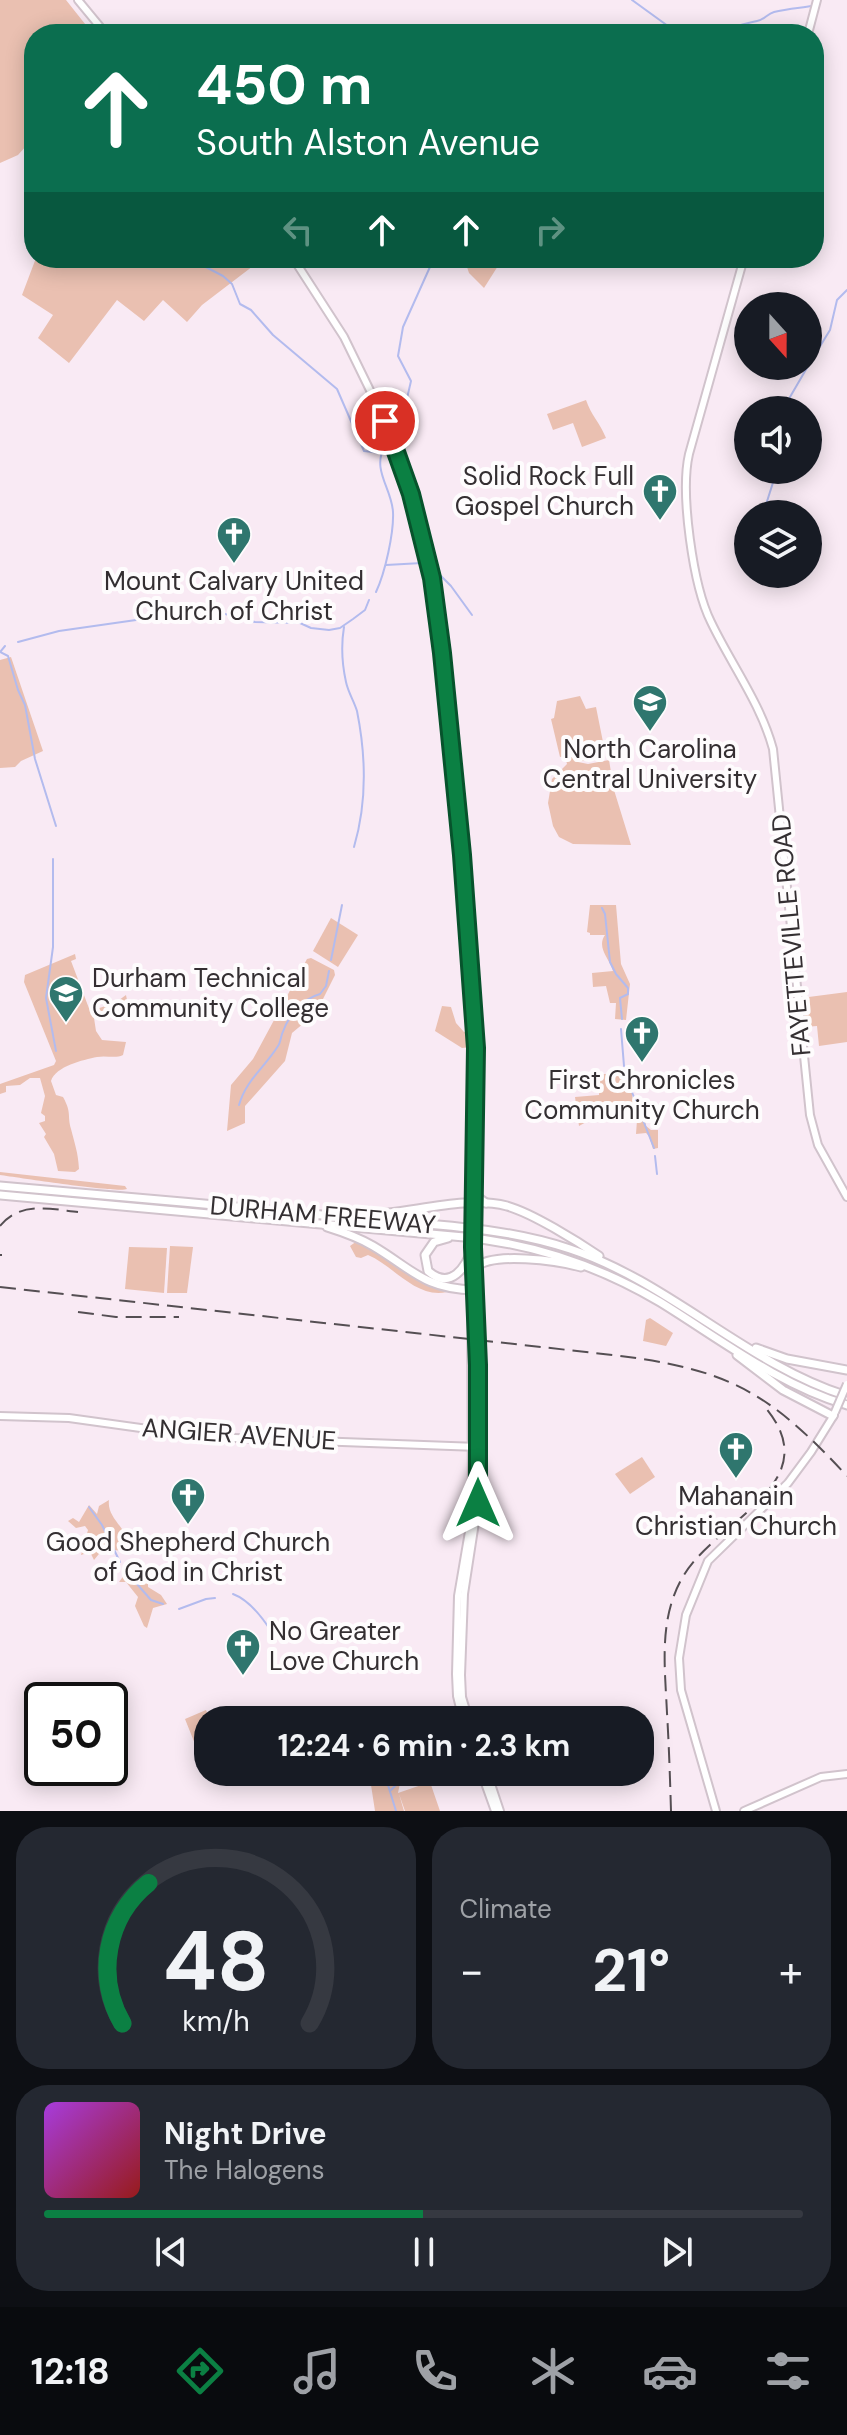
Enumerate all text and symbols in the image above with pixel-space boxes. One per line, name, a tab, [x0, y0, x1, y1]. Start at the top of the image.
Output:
text: 450 m	[196, 48, 373, 121]
icon: ahead	[64, 56, 168, 160]
text: South Alston Avenue	[196, 119, 540, 166]
icon: left	[276, 208, 320, 252]
icon: ahead	[360, 208, 404, 252]
icon: ahead	[444, 208, 488, 252]
icon: right	[528, 208, 572, 252]
north arrow	[734, 292, 822, 380]
map controls	[734, 292, 822, 588]
pin	[351, 387, 419, 455]
button: sound	[734, 396, 822, 484]
icon: arrive	[363, 399, 407, 443]
place label: Solid Rock Full Gospel Church	[455, 459, 634, 523]
church icon: Solid Rock Full Gospel Church	[641, 472, 679, 522]
button: layers	[734, 500, 822, 588]
church icon: Mount Calvary United Church of Christ	[215, 515, 253, 565]
place label: Mount Calvary United Church of Christ	[104, 564, 364, 628]
school or university icon: North Carolina Central University	[631, 683, 669, 733]
place label: North Carolina Central University	[543, 732, 757, 796]
street label: FAYETTEVILLE ROAD	[763, 812, 819, 1058]
place label: Durham Technical Community College	[92, 961, 329, 1025]
school or university icon: Durham Technical Community College	[47, 974, 85, 1024]
church icon: First Chronicles Community Church	[623, 1014, 661, 1064]
place label: First Chronicles Community Church	[524, 1063, 760, 1127]
street label: DURHAM FREEWAY	[209, 1188, 437, 1242]
street label: ANGIER AVENUE	[141, 1410, 337, 1458]
church icon: Mahanain Christian Church	[717, 1430, 755, 1480]
position arrow	[436, 1461, 520, 1545]
church icon: Good Shepherd Church of God in Christ	[169, 1476, 207, 1526]
place label: Mahanain Christian Church	[635, 1479, 837, 1543]
place label: Good Shepherd Church of God in Christ	[46, 1525, 330, 1589]
place label: No Greater Love Church	[269, 1614, 419, 1678]
church icon: No Greater Love Church	[224, 1627, 262, 1677]
speed limit sign: 50	[24, 1682, 128, 1786]
text: 12:24 · 6 min · 2.3 km	[278, 1726, 570, 1765]
text: Climate	[460, 1892, 552, 1926]
text: 48	[162, 1907, 269, 2016]
text: 21°	[592, 1931, 670, 2010]
text: −	[460, 1942, 484, 2000]
text: +	[779, 1942, 803, 2000]
text: km/h	[182, 2003, 250, 2040]
text: Night Drive	[164, 2114, 327, 2153]
text: The Halogens	[164, 2153, 324, 2187]
icon: previous	[149, 2230, 193, 2274]
icon: pause	[402, 2230, 446, 2274]
icon: next	[655, 2230, 699, 2274]
icon: directions	[172, 2343, 228, 2399]
icon: music	[289, 2343, 345, 2399]
icon: phone	[407, 2343, 463, 2399]
icon: climate	[525, 2343, 581, 2399]
icon: car	[642, 2343, 698, 2399]
icon: filters	[760, 2343, 816, 2399]
text: 12:18	[31, 2348, 110, 2395]

